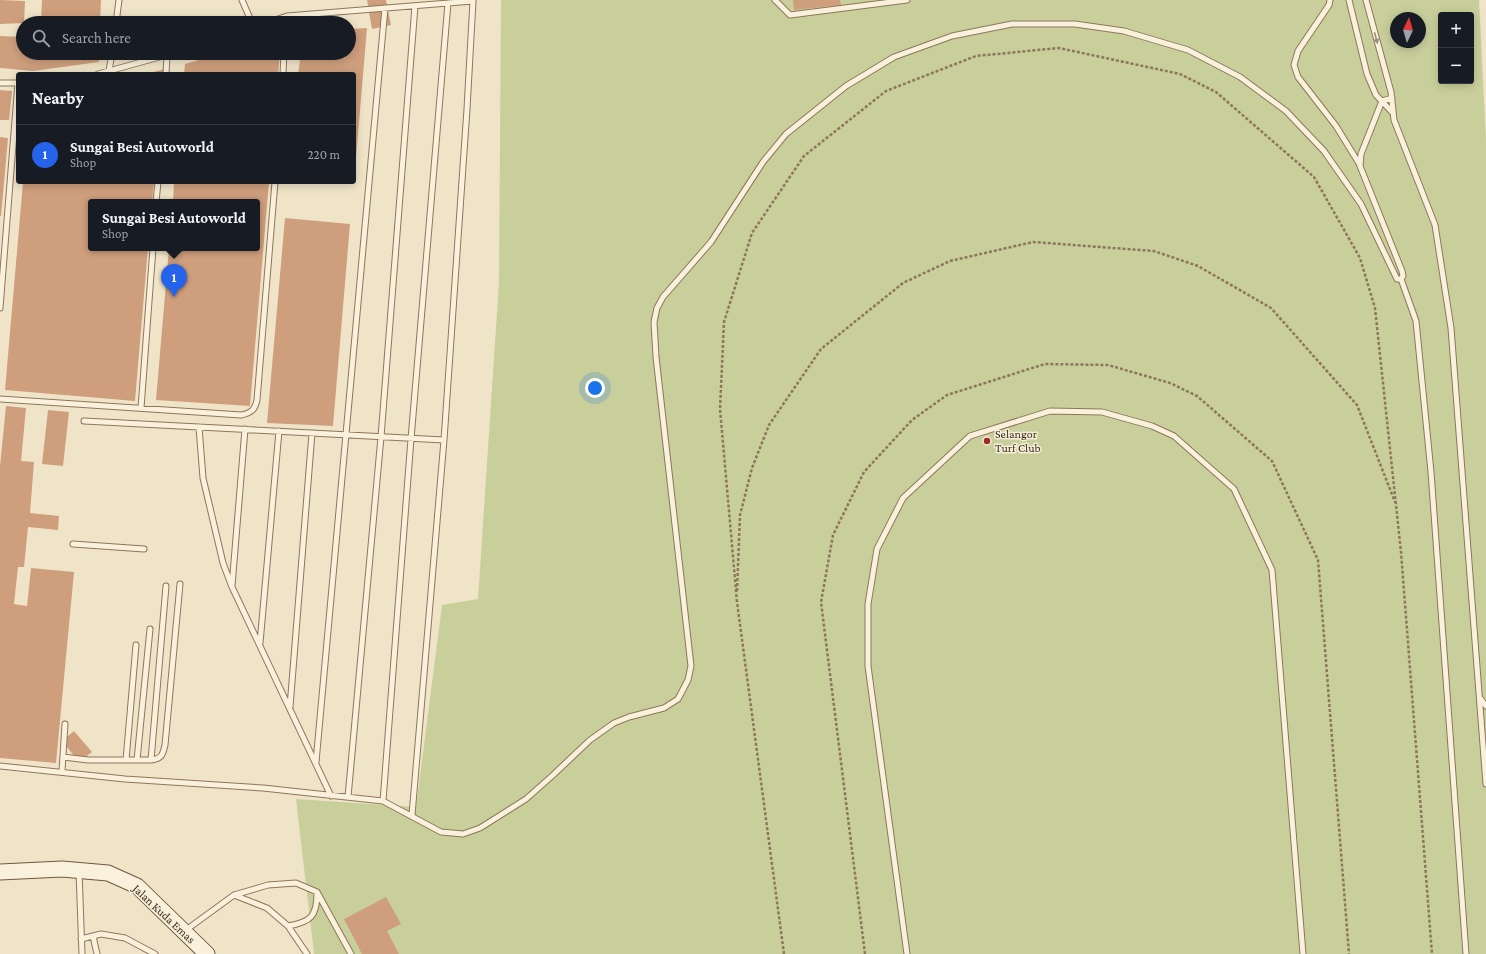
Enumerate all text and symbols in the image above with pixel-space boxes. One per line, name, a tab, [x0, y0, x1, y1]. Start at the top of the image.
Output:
north arrow	[1390, 12, 1426, 48]
map controls	[1438, 12, 1474, 84]
button: +	[1438, 12, 1474, 48]
search box	[16, 16, 356, 60]
icon: search	[30, 27, 52, 49]
text: Search here	[62, 30, 131, 46]
one-way arrow	[1373, 32, 1379, 44]
button: −	[1438, 48, 1474, 84]
text: Nearby	[32, 89, 84, 108]
text: Sungai Besi Autoworld	[70, 139, 214, 155]
text: 1	[43, 147, 47, 162]
text: 220 m	[307, 147, 340, 162]
text: Shop	[70, 155, 96, 170]
popup	[88, 199, 260, 251]
text: Sungai Besi Autoworld	[102, 210, 246, 226]
text: Shop	[102, 226, 128, 241]
pin: 1	[161, 264, 187, 297]
your location	[585, 378, 605, 398]
place label: Selangor Turf Club	[995, 427, 1041, 455]
marker: Selangor Turf Club	[982, 436, 992, 446]
street label: Jalan Kuda Emas	[129, 881, 198, 947]

